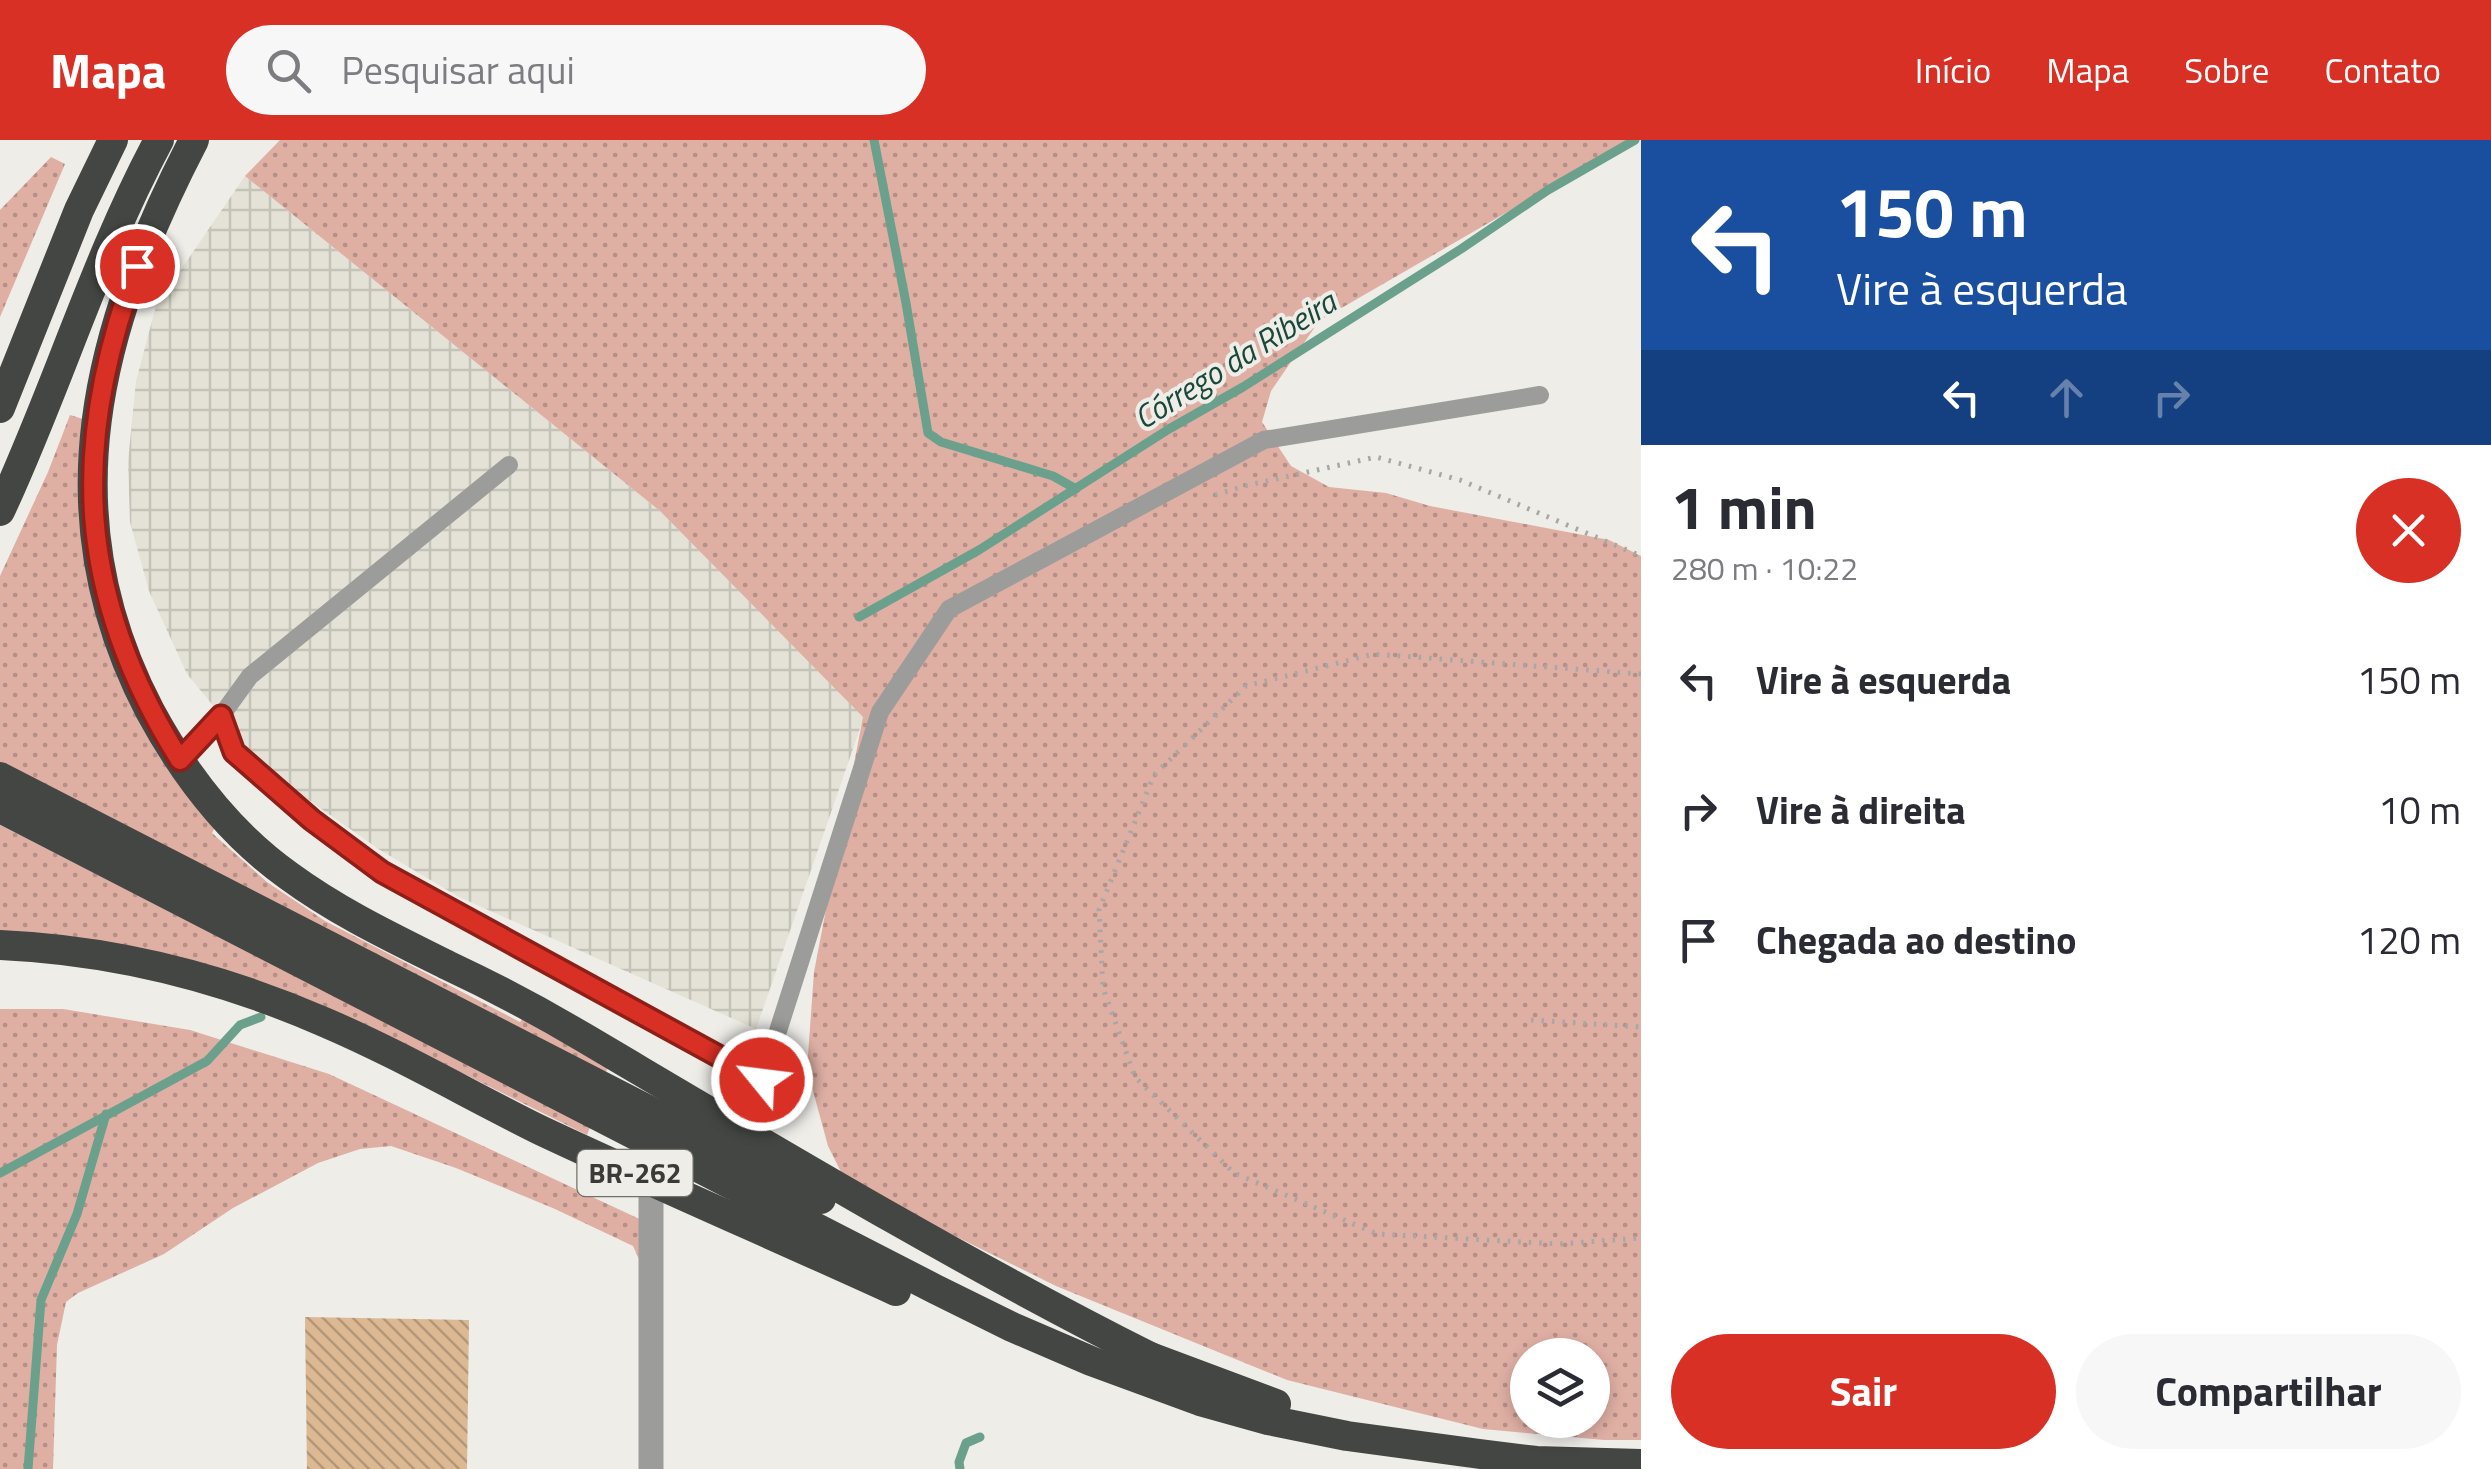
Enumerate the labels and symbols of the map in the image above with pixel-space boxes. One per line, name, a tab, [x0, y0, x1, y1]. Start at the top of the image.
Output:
pin	[95, 224, 180, 309]
water label: Córrego da Ribeira	[1124, 277, 1347, 441]
position arrow	[710, 1028, 814, 1132]
road number: BR-262	[578, 1150, 692, 1196]

